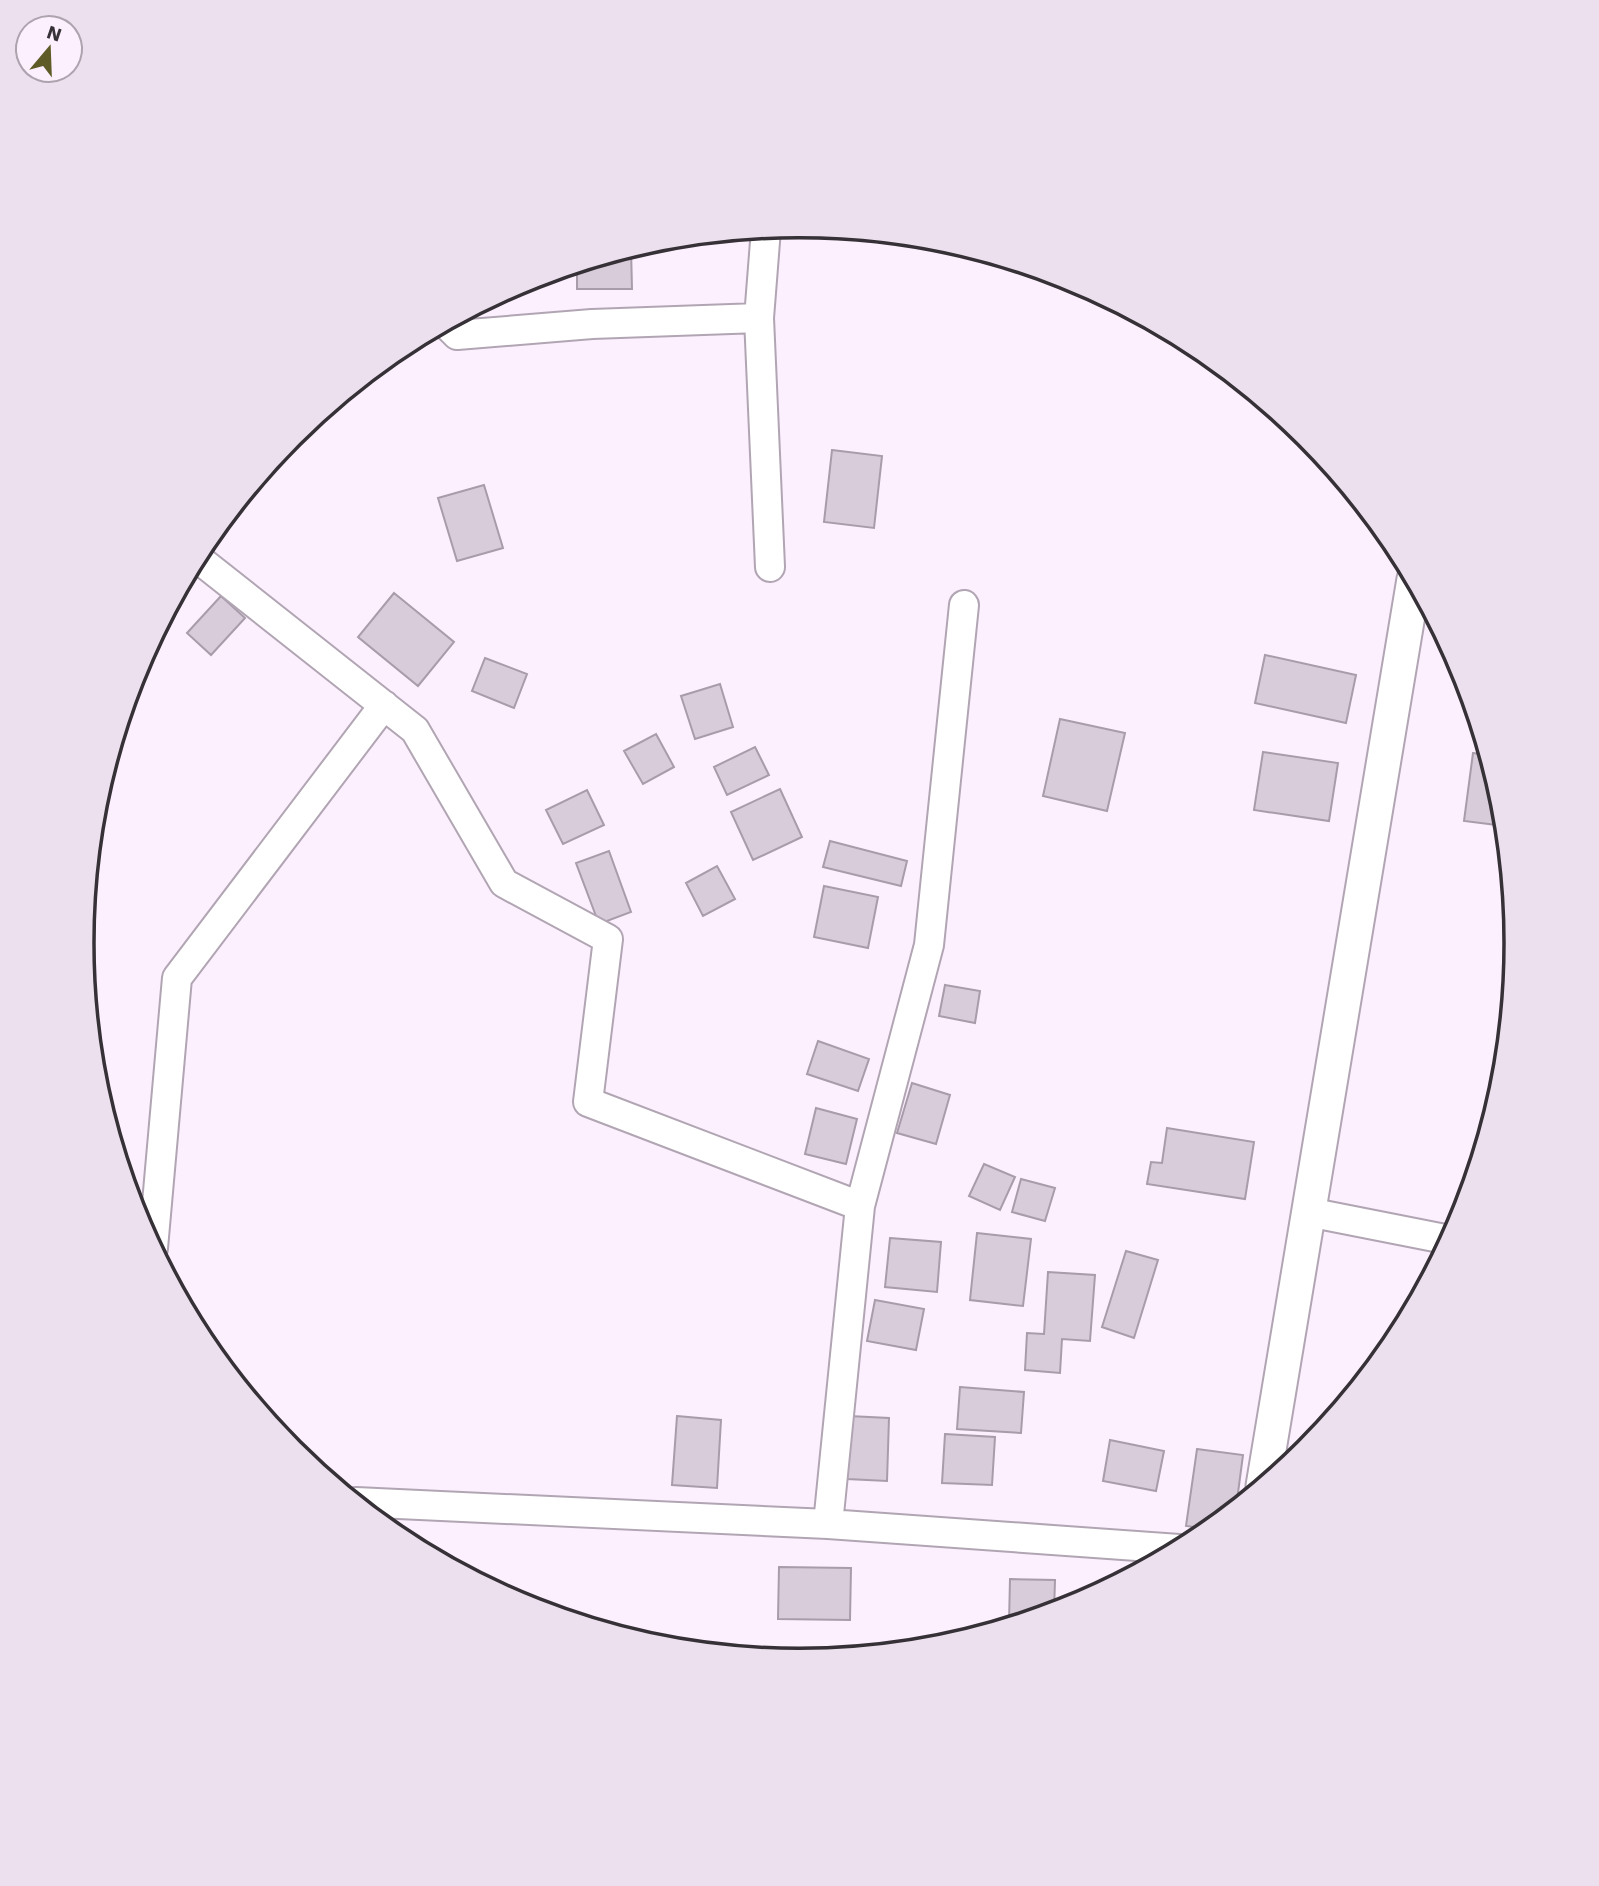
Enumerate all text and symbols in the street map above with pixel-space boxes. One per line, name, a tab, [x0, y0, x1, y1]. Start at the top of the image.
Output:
north arrow	[14, 14, 84, 84]
text: N	[44, 20, 65, 47]

